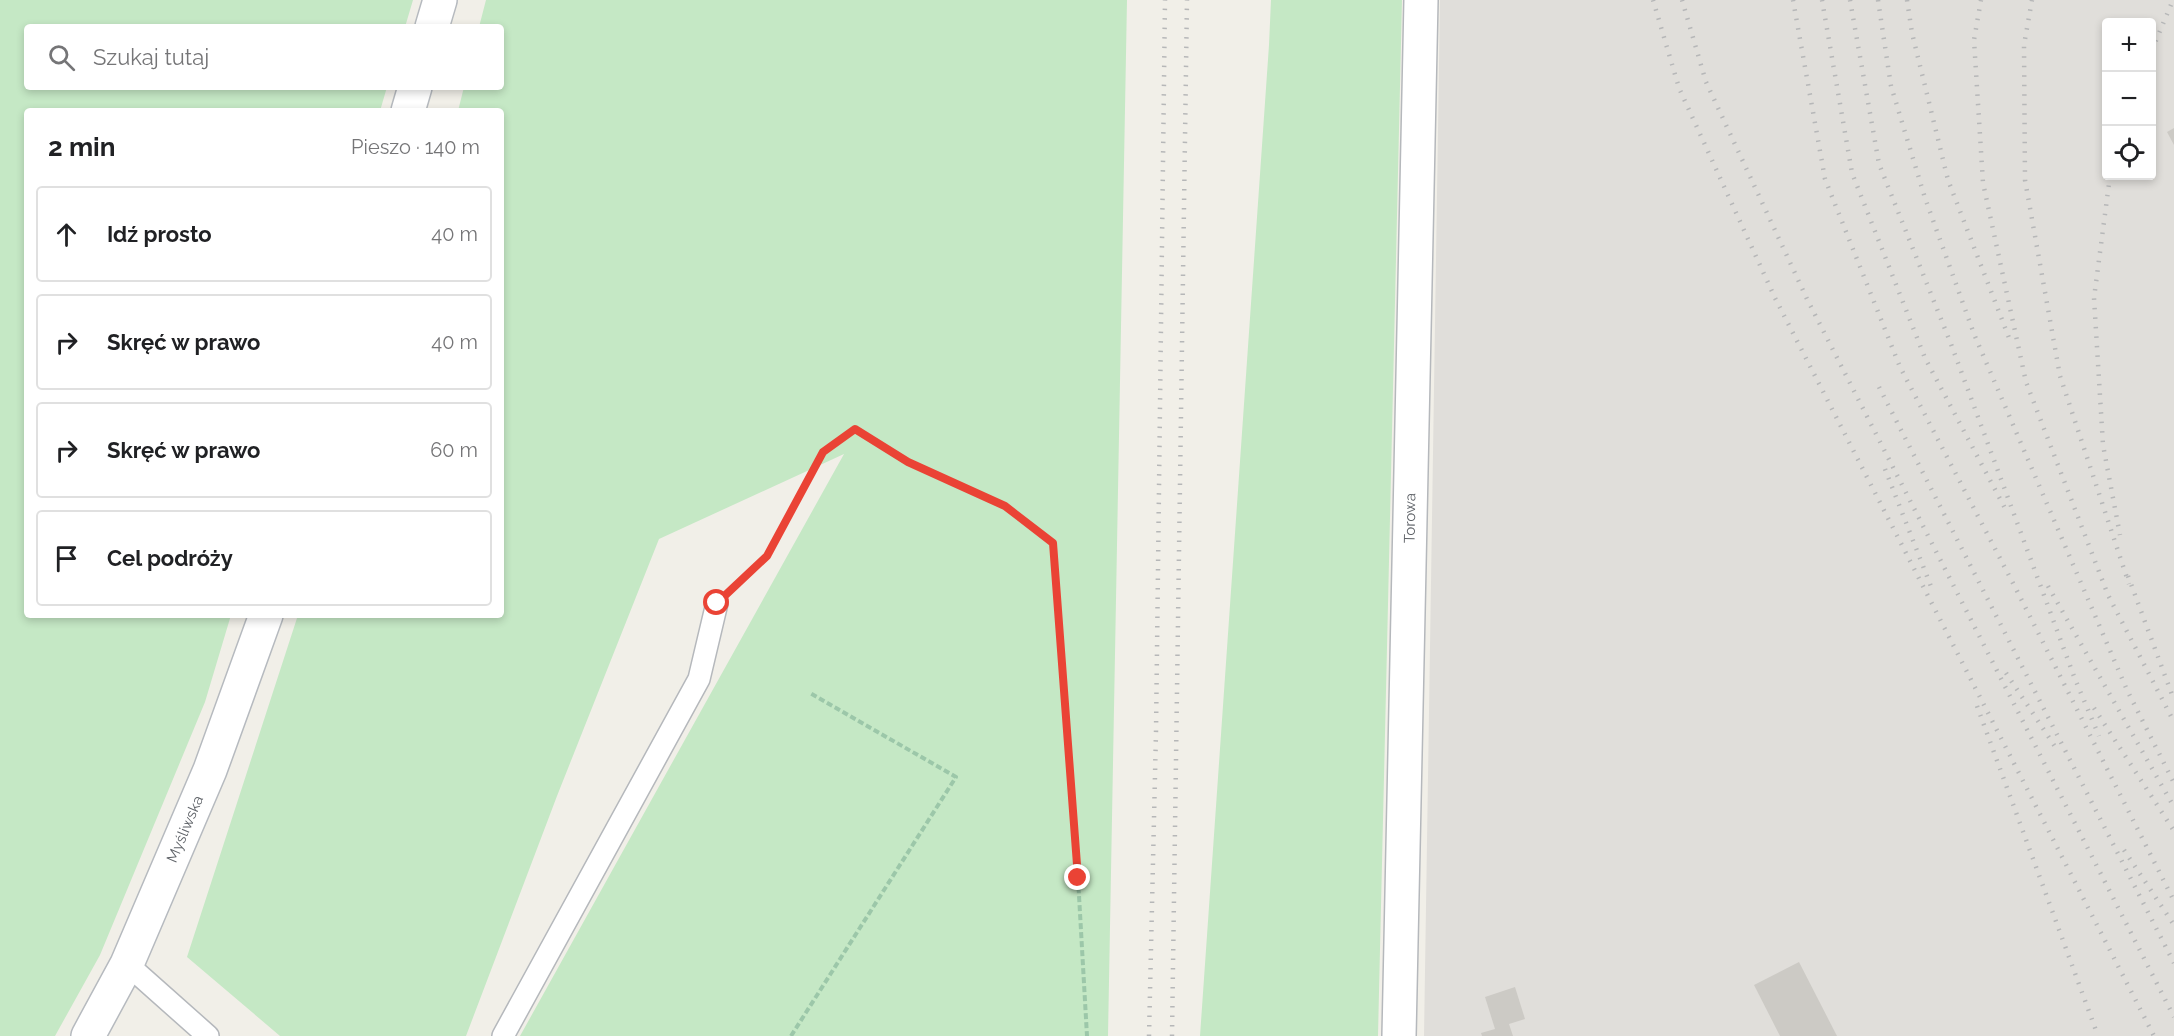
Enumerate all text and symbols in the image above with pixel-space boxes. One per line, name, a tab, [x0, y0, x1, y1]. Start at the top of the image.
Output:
map controls	[2102, 18, 2156, 180]
button: +	[2102, 18, 2156, 72]
search box	[24, 24, 504, 90]
icon: search	[45, 41, 78, 74]
text: Szukaj tutaj	[93, 44, 209, 70]
button: −	[2102, 72, 2156, 126]
button: locate	[2102, 126, 2156, 180]
text: 2 min	[48, 132, 115, 162]
text: Pieszo · 140 m	[351, 135, 480, 159]
icon: ahead	[50, 218, 83, 251]
text: Idź prosto	[107, 221, 212, 247]
text: 40 m	[431, 222, 478, 246]
icon: right	[50, 326, 83, 359]
text: Skręć w prawo	[107, 329, 260, 355]
text: 40 m	[431, 330, 478, 354]
icon: right	[50, 434, 83, 467]
text: Skręć w prawo	[107, 437, 260, 463]
text: 60 m	[430, 438, 478, 462]
street label: Torowa	[1401, 493, 1419, 543]
icon: arrive	[50, 542, 83, 575]
text: Cel podróży	[107, 545, 233, 571]
route start	[703, 589, 729, 615]
street label: Myśliwska	[163, 793, 207, 865]
route end	[1064, 864, 1090, 890]

